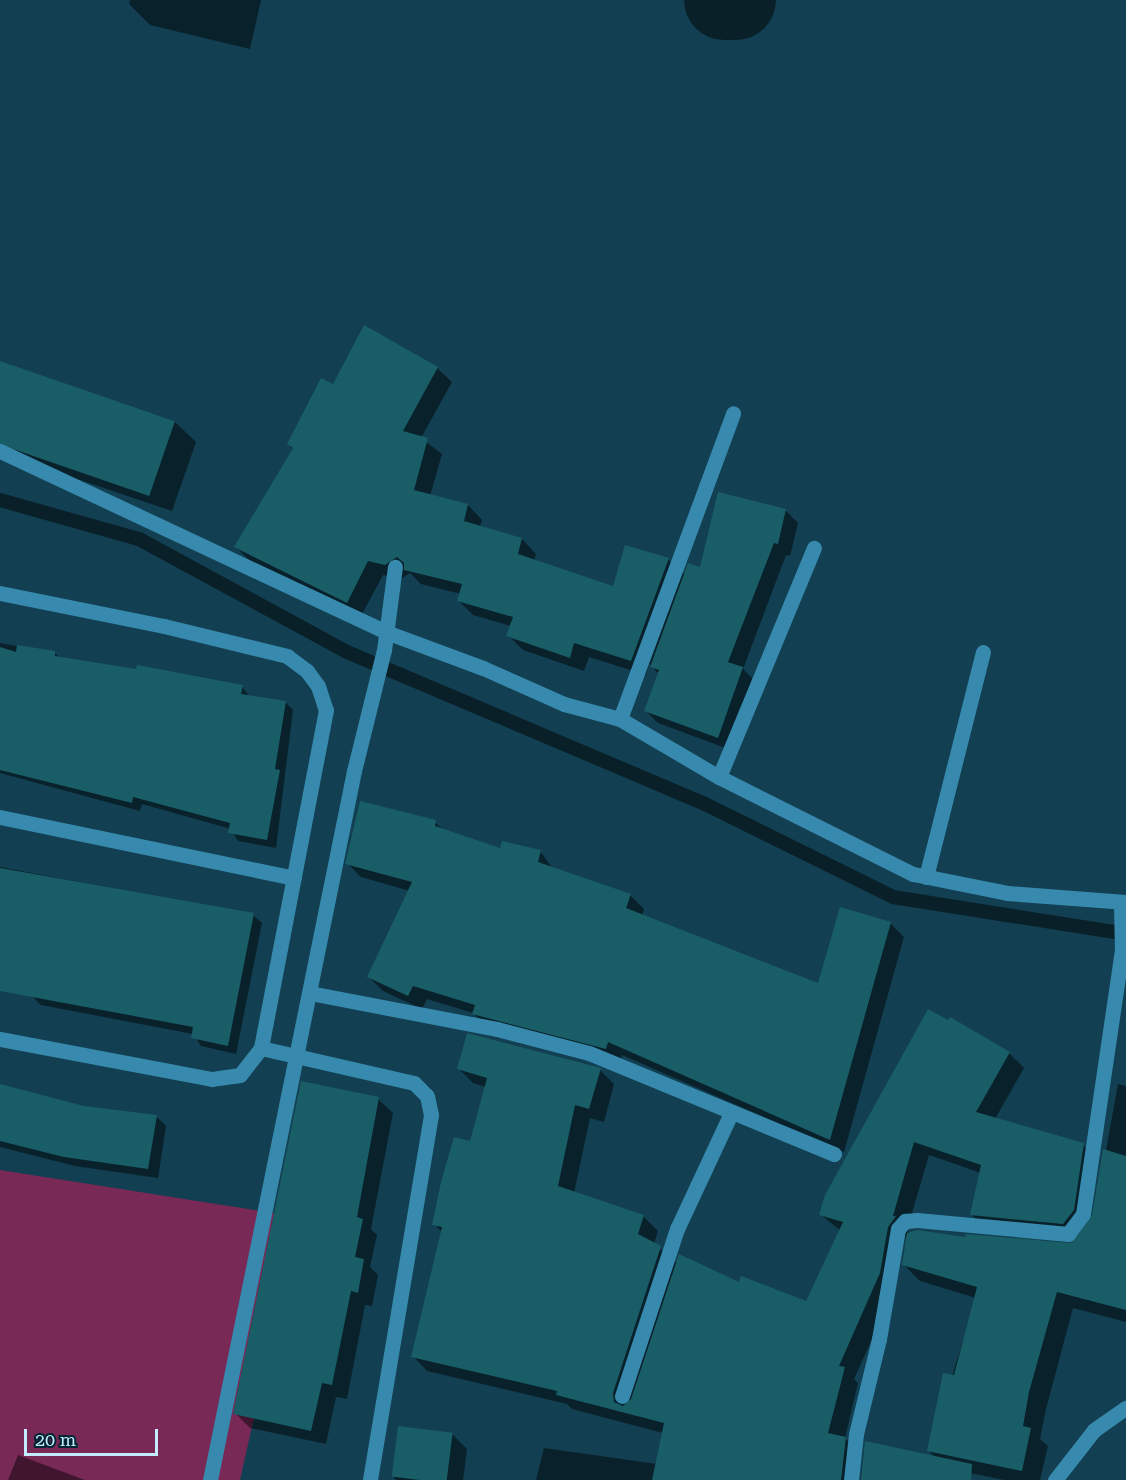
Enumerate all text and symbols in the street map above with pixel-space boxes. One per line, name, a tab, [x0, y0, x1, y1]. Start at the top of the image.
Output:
scale bar	[27, 1417, 160, 1455]
text: 20 m	[35, 1429, 76, 1450]

